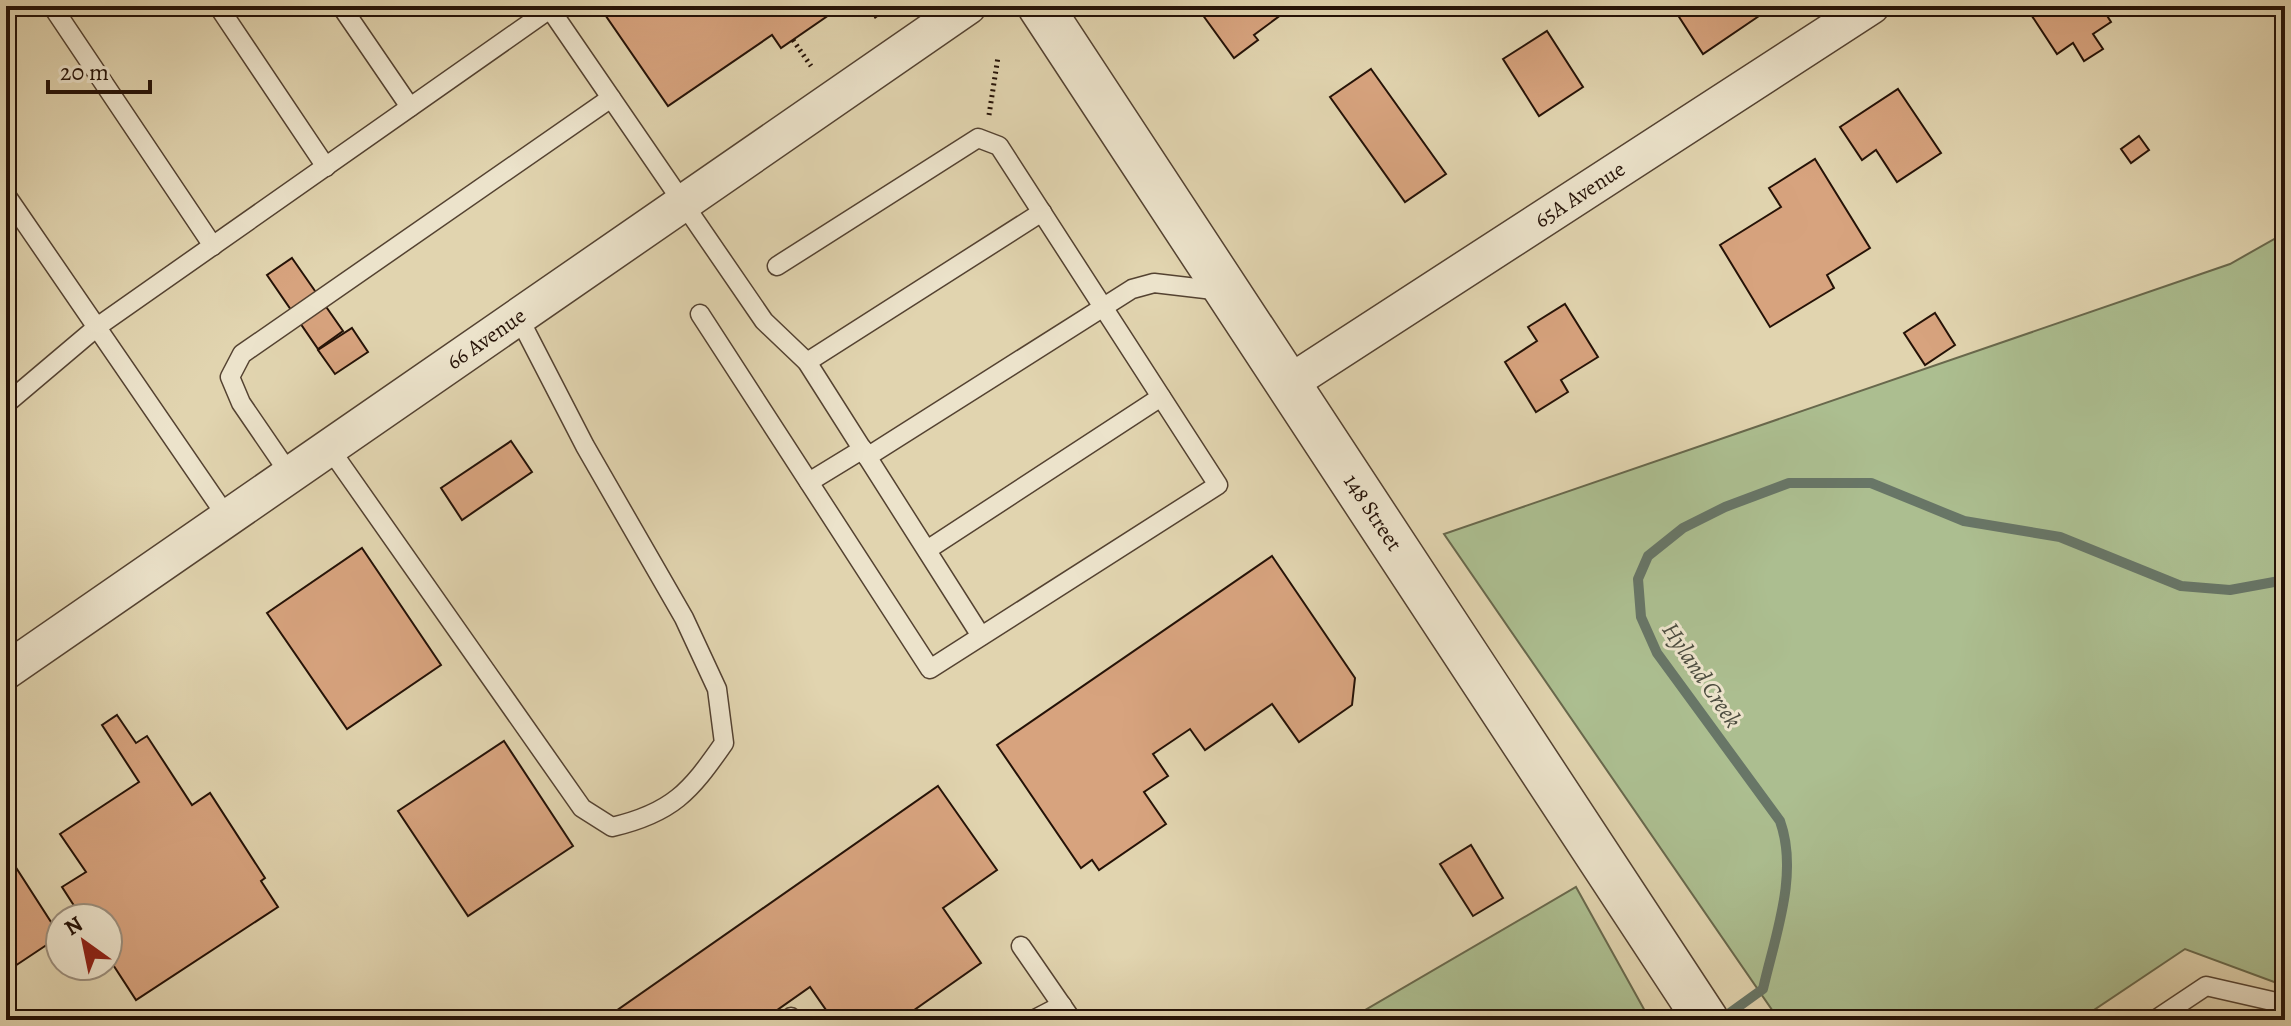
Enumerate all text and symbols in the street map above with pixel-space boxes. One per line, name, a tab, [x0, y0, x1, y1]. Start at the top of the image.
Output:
scale bar	[48, 44, 150, 94]
text: 20 m	[60, 56, 109, 88]
street label: 65A Avenue	[1529, 154, 1631, 235]
street label: 66 Avenue	[441, 301, 532, 377]
street label: 148 Street	[1336, 468, 1409, 557]
water label: Hyland Creek	[1655, 616, 1749, 734]
north arrow	[44, 902, 124, 982]
text: N	[59, 909, 89, 943]

